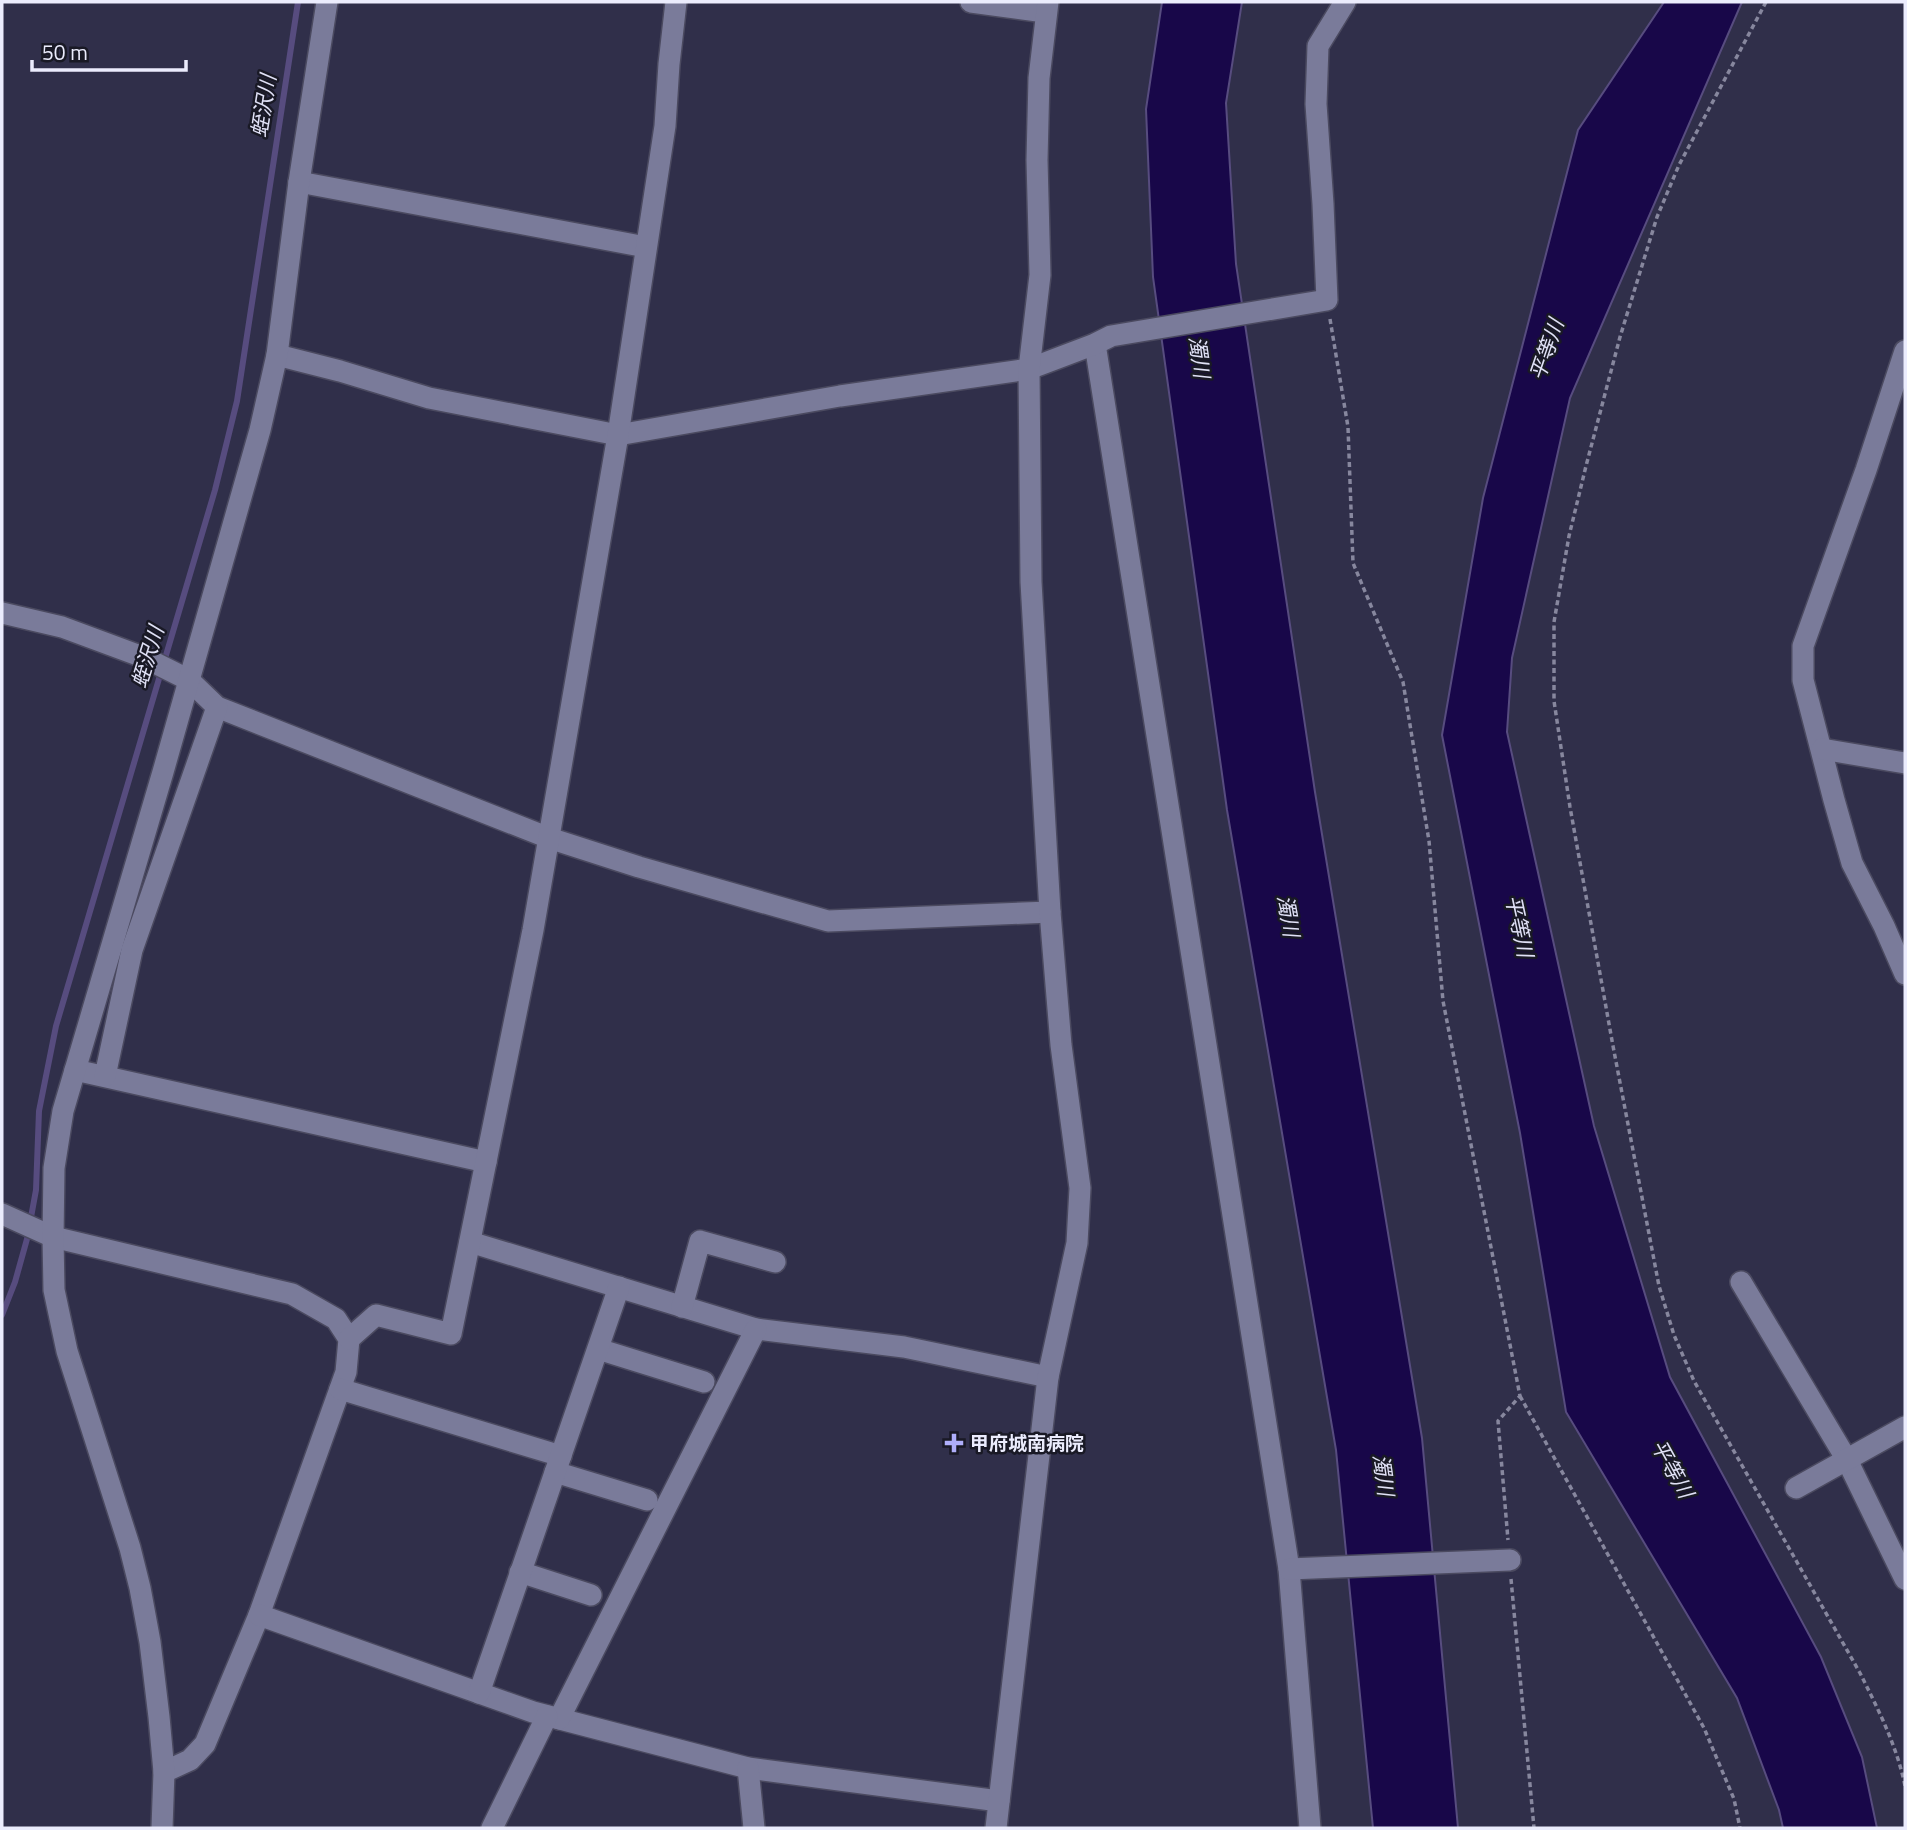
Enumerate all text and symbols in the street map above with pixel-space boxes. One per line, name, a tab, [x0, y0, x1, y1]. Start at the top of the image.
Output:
scale bar	[32, 28, 186, 72]
text: 50 m	[42, 36, 88, 68]
water label: 蛭沢川	[242, 70, 284, 139]
water label: 平等川	[1521, 313, 1572, 385]
water label: 濁川	[1181, 334, 1219, 382]
water label: 蛭沢川	[123, 620, 172, 692]
water label: 濁川	[1270, 892, 1309, 941]
water label: 平等川	[1498, 892, 1543, 962]
place label: 甲府城南病院	[970, 1428, 1084, 1457]
marker: 甲府城南病院	[944, 1433, 964, 1453]
water label: 平等川	[1644, 1433, 1703, 1506]
water label: 濁川	[1365, 1452, 1403, 1500]

